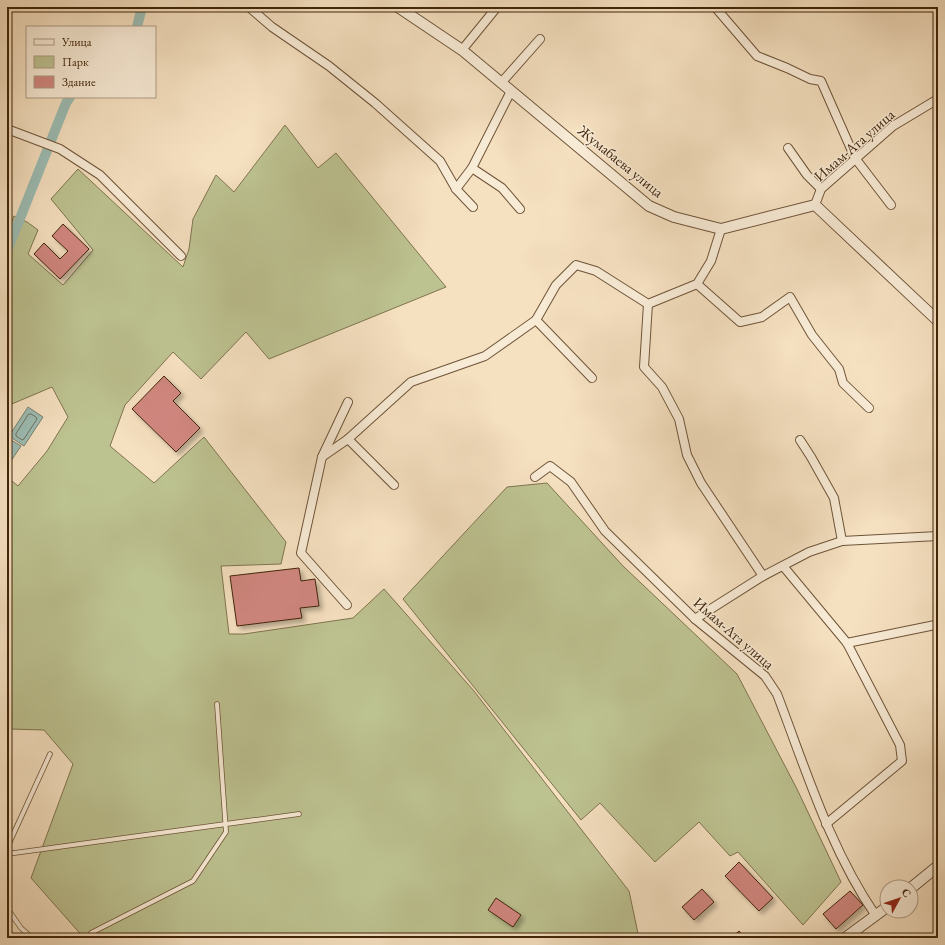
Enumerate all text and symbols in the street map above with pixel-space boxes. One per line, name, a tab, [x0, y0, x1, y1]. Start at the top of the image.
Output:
legend	[26, 26, 156, 98]
text: Улица	[61, 34, 92, 50]
text: Парк	[62, 54, 89, 70]
text: Здание	[62, 74, 96, 90]
street label: Имам-Ата улица	[810, 105, 898, 185]
street label: Жумабаева улица	[574, 120, 668, 201]
street label: Имам-Ата улица	[690, 593, 778, 673]
north arrow	[879, 879, 919, 919]
text: С	[899, 885, 915, 900]

